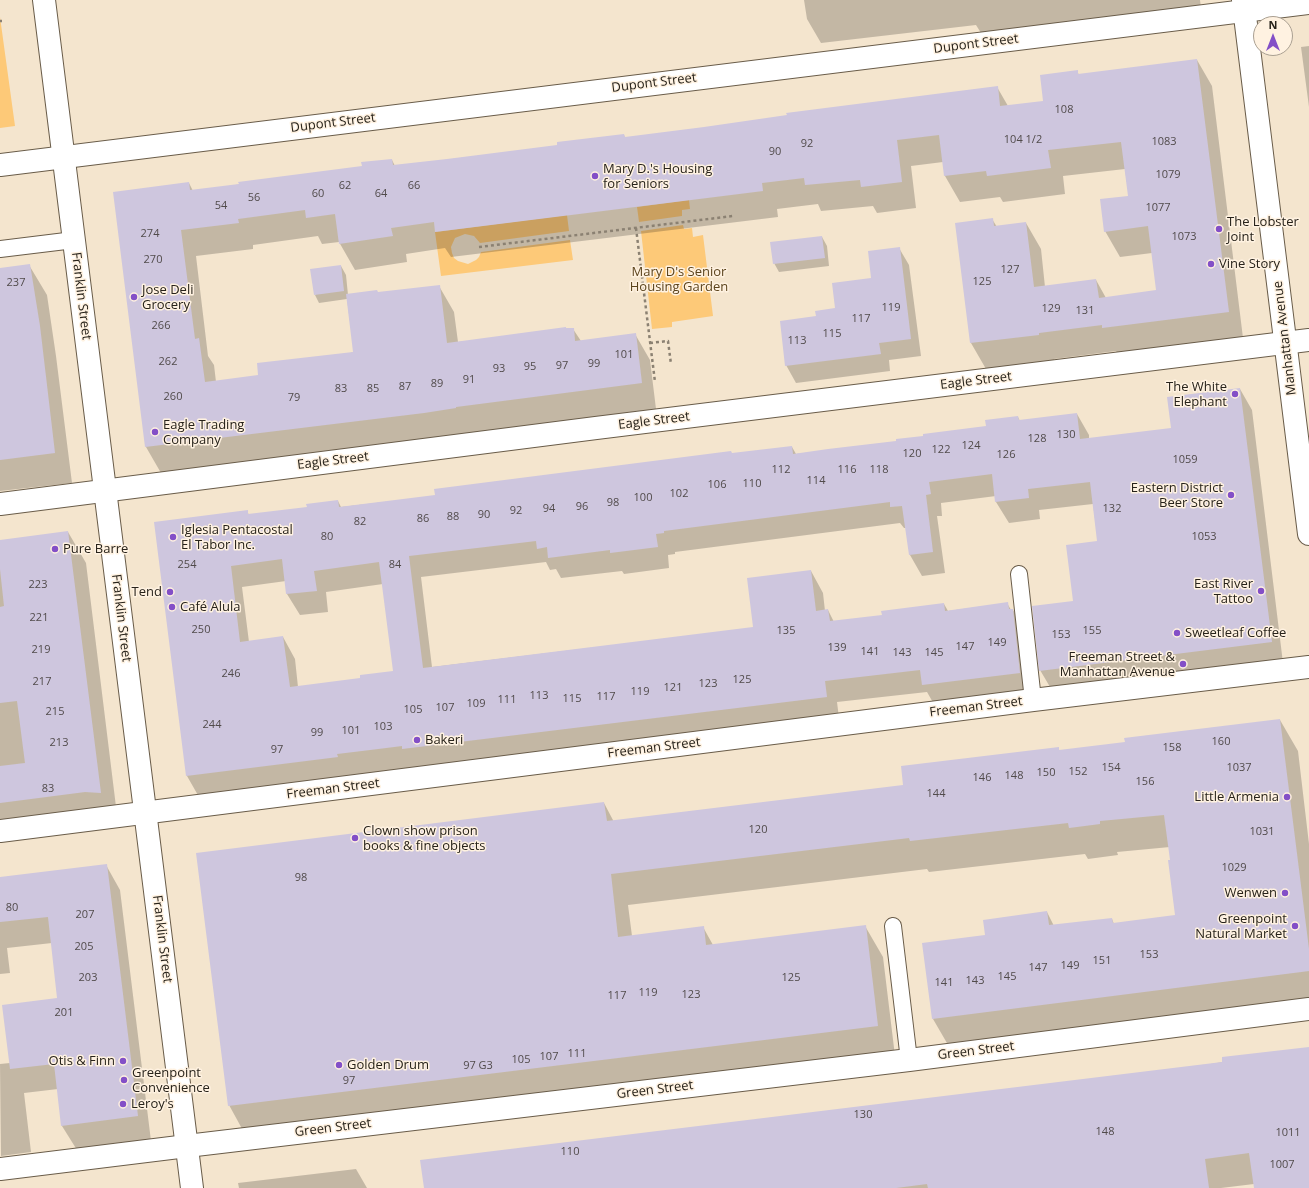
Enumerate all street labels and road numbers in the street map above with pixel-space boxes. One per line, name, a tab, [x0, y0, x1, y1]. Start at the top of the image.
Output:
street label: Dupont Street	[933, 31, 1019, 57]
street label: Dupont Street	[611, 70, 697, 96]
street label: Dupont Street	[290, 110, 376, 136]
street label: Franklin Street	[68, 251, 94, 341]
street label: Manhattan Avenue	[1270, 280, 1300, 396]
street label: Eagle Street	[939, 369, 1013, 393]
street label: Eagle Street	[617, 409, 691, 433]
street label: Eagle Street	[296, 449, 370, 473]
street label: Franklin Street	[108, 573, 134, 663]
street label: Freeman Street	[929, 694, 1023, 720]
street label: Freeman Street	[607, 735, 701, 761]
street label: Freeman Street	[286, 776, 380, 802]
street label: Franklin Street	[149, 894, 175, 984]
street label: Green Street	[937, 1039, 1015, 1063]
street label: Green Street	[616, 1078, 694, 1102]
street label: Green Street	[294, 1116, 372, 1140]

